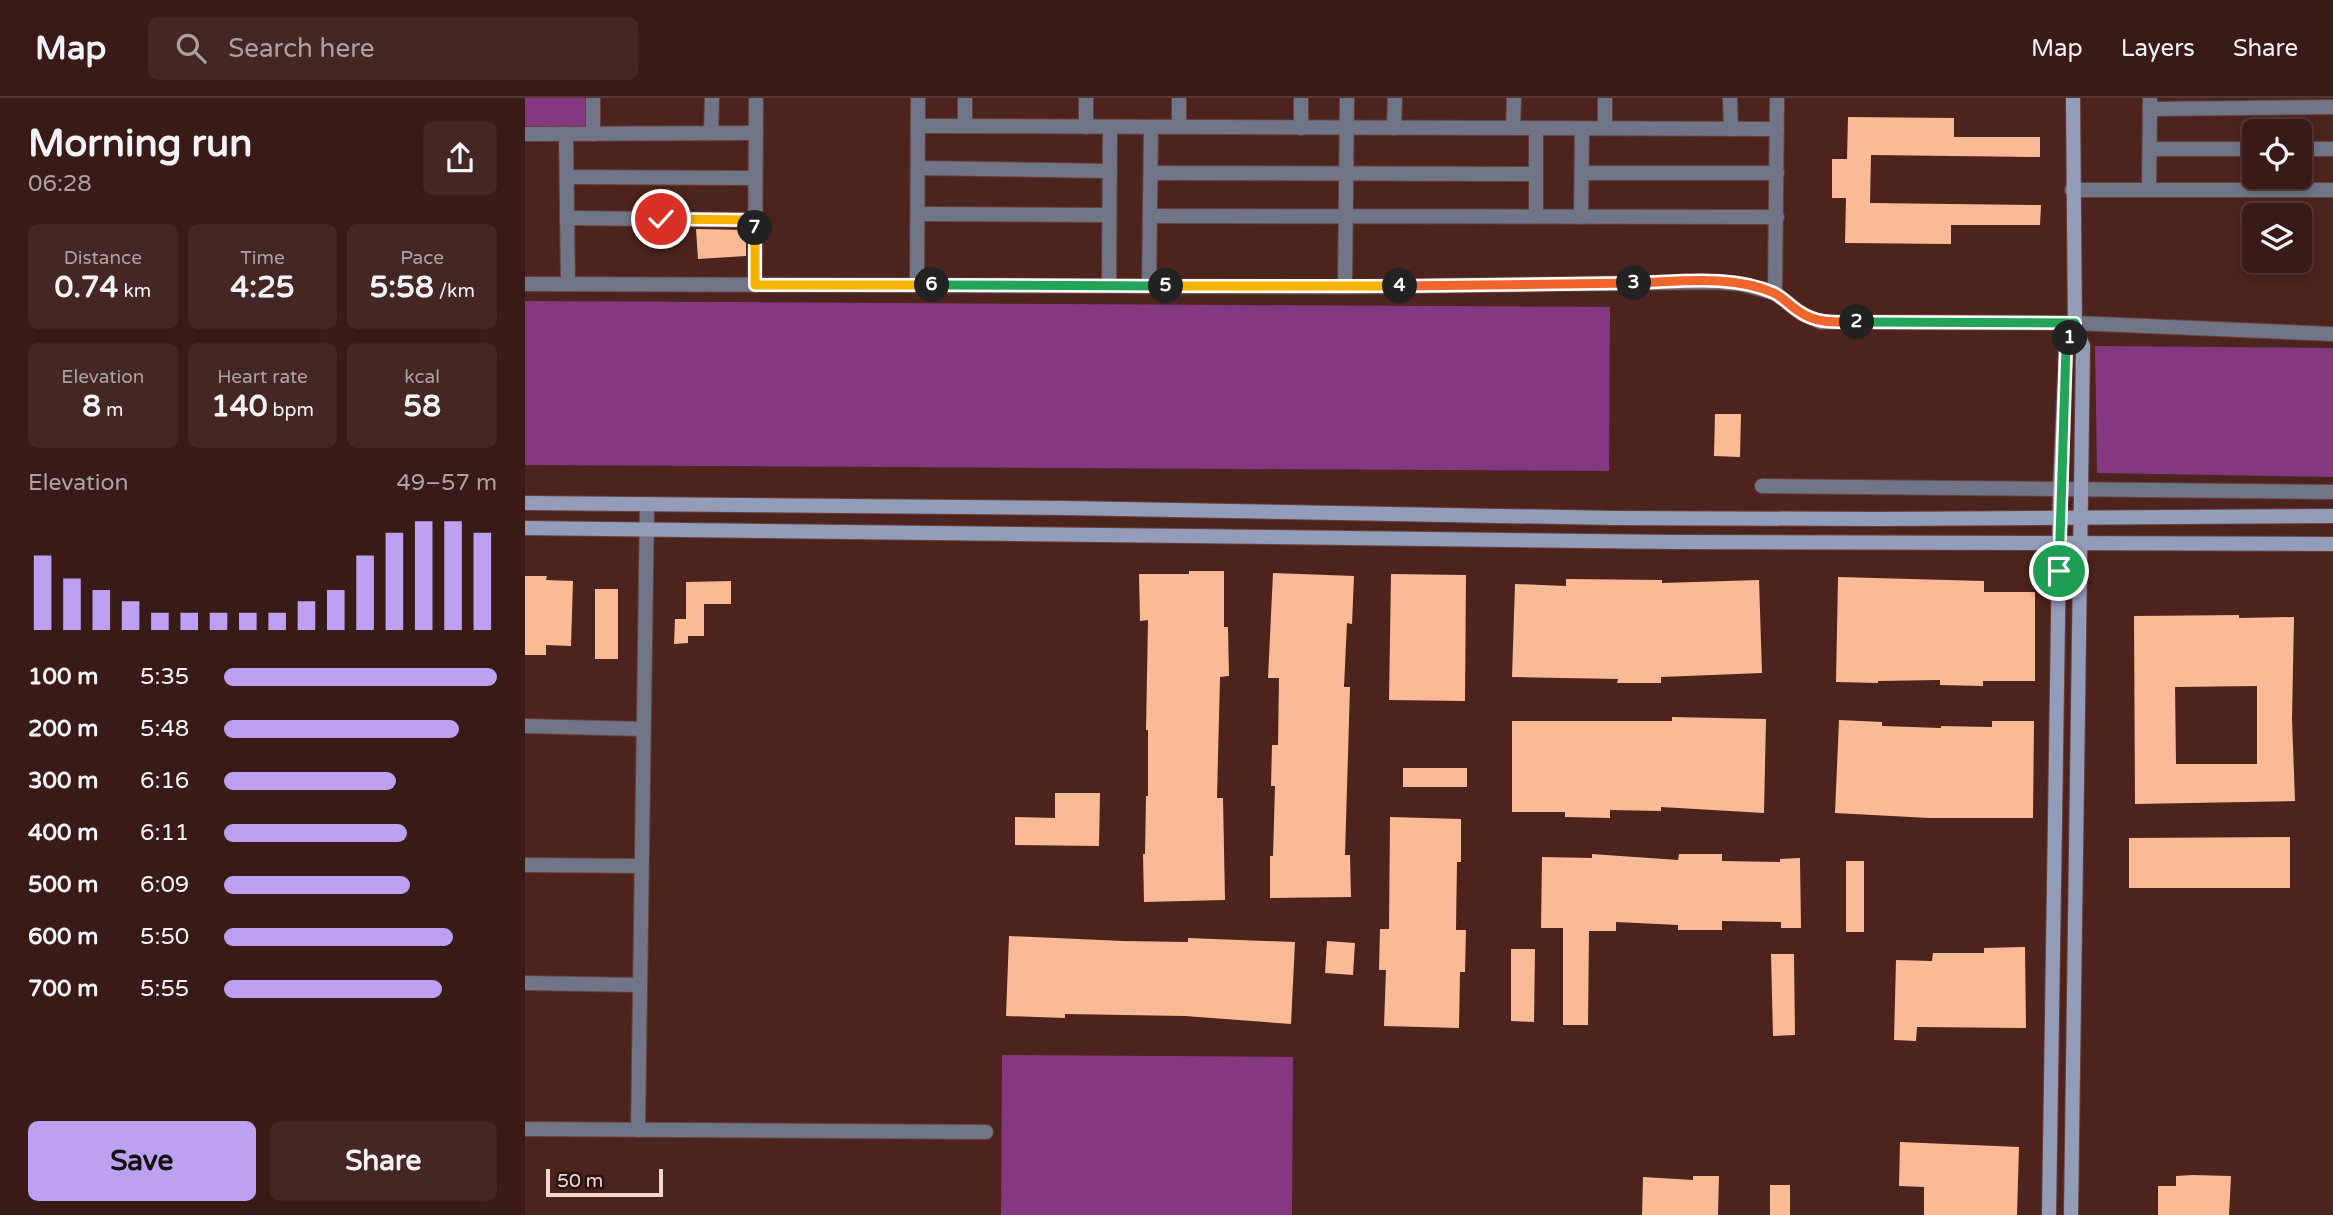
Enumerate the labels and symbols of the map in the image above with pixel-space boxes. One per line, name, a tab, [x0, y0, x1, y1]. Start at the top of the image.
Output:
pin	[631, 189, 691, 249]
pin: 7	[737, 211, 772, 246]
pin: 3	[1617, 266, 1651, 300]
pin: 6	[915, 268, 949, 302]
pin: 5	[1149, 268, 1183, 304]
pin: 4	[1383, 268, 1417, 304]
pin: 2	[1839, 304, 1875, 340]
pin: 1	[2053, 320, 2087, 356]
pin	[2029, 541, 2089, 601]
scale bar	[546, 1166, 663, 1198]

